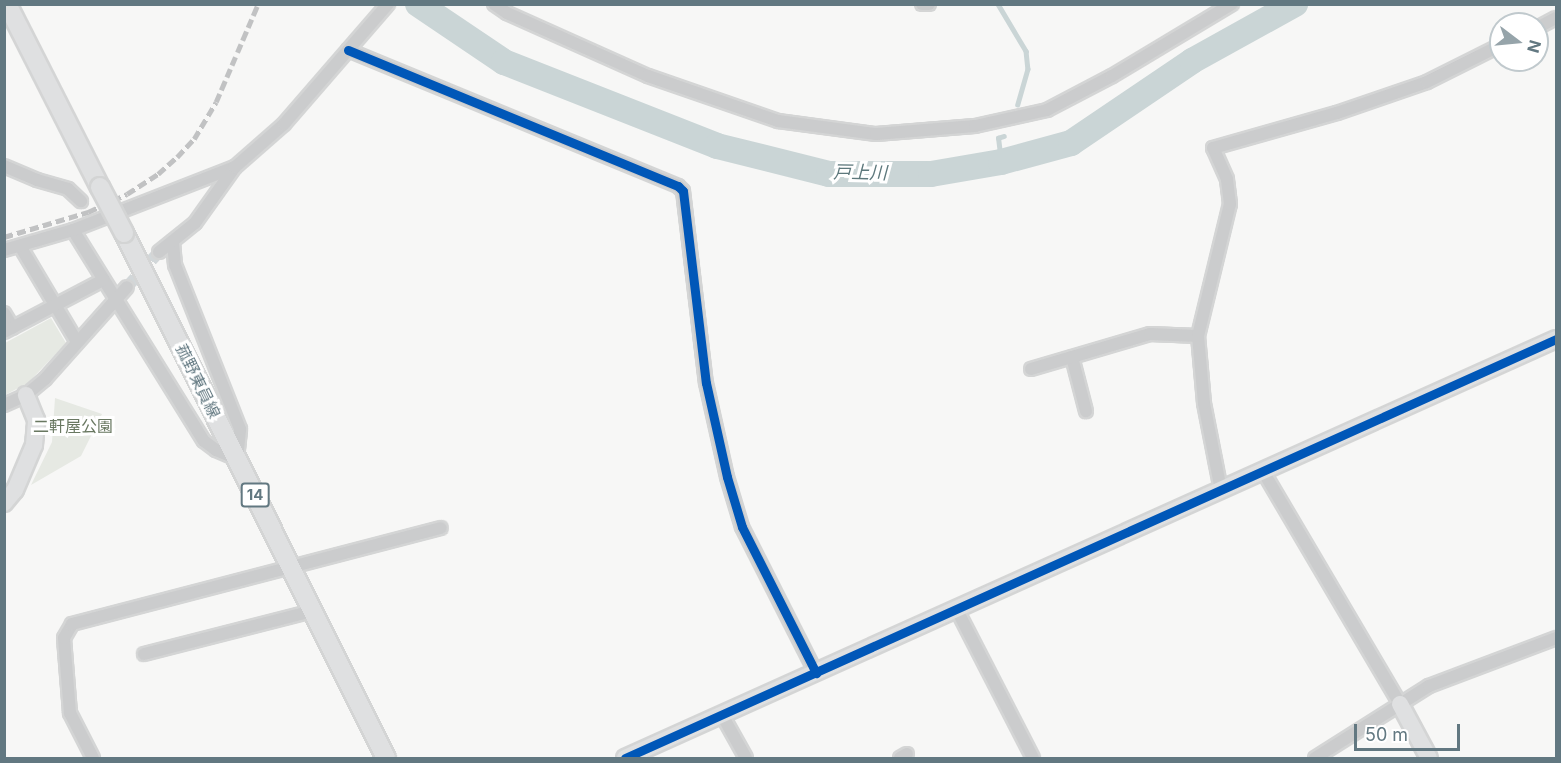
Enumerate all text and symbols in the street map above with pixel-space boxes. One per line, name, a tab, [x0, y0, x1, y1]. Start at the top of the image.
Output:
north arrow	[1489, 12, 1549, 72]
text: N	[1523, 38, 1546, 55]
water label: 戸上川	[833, 162, 887, 184]
street label: 菰野東員線	[172, 341, 224, 421]
park label: 二軒屋公園	[33, 416, 113, 436]
road number: 14	[240, 483, 270, 507]
scale bar	[1357, 712, 1464, 750]
text: 50 m	[1365, 724, 1408, 745]

